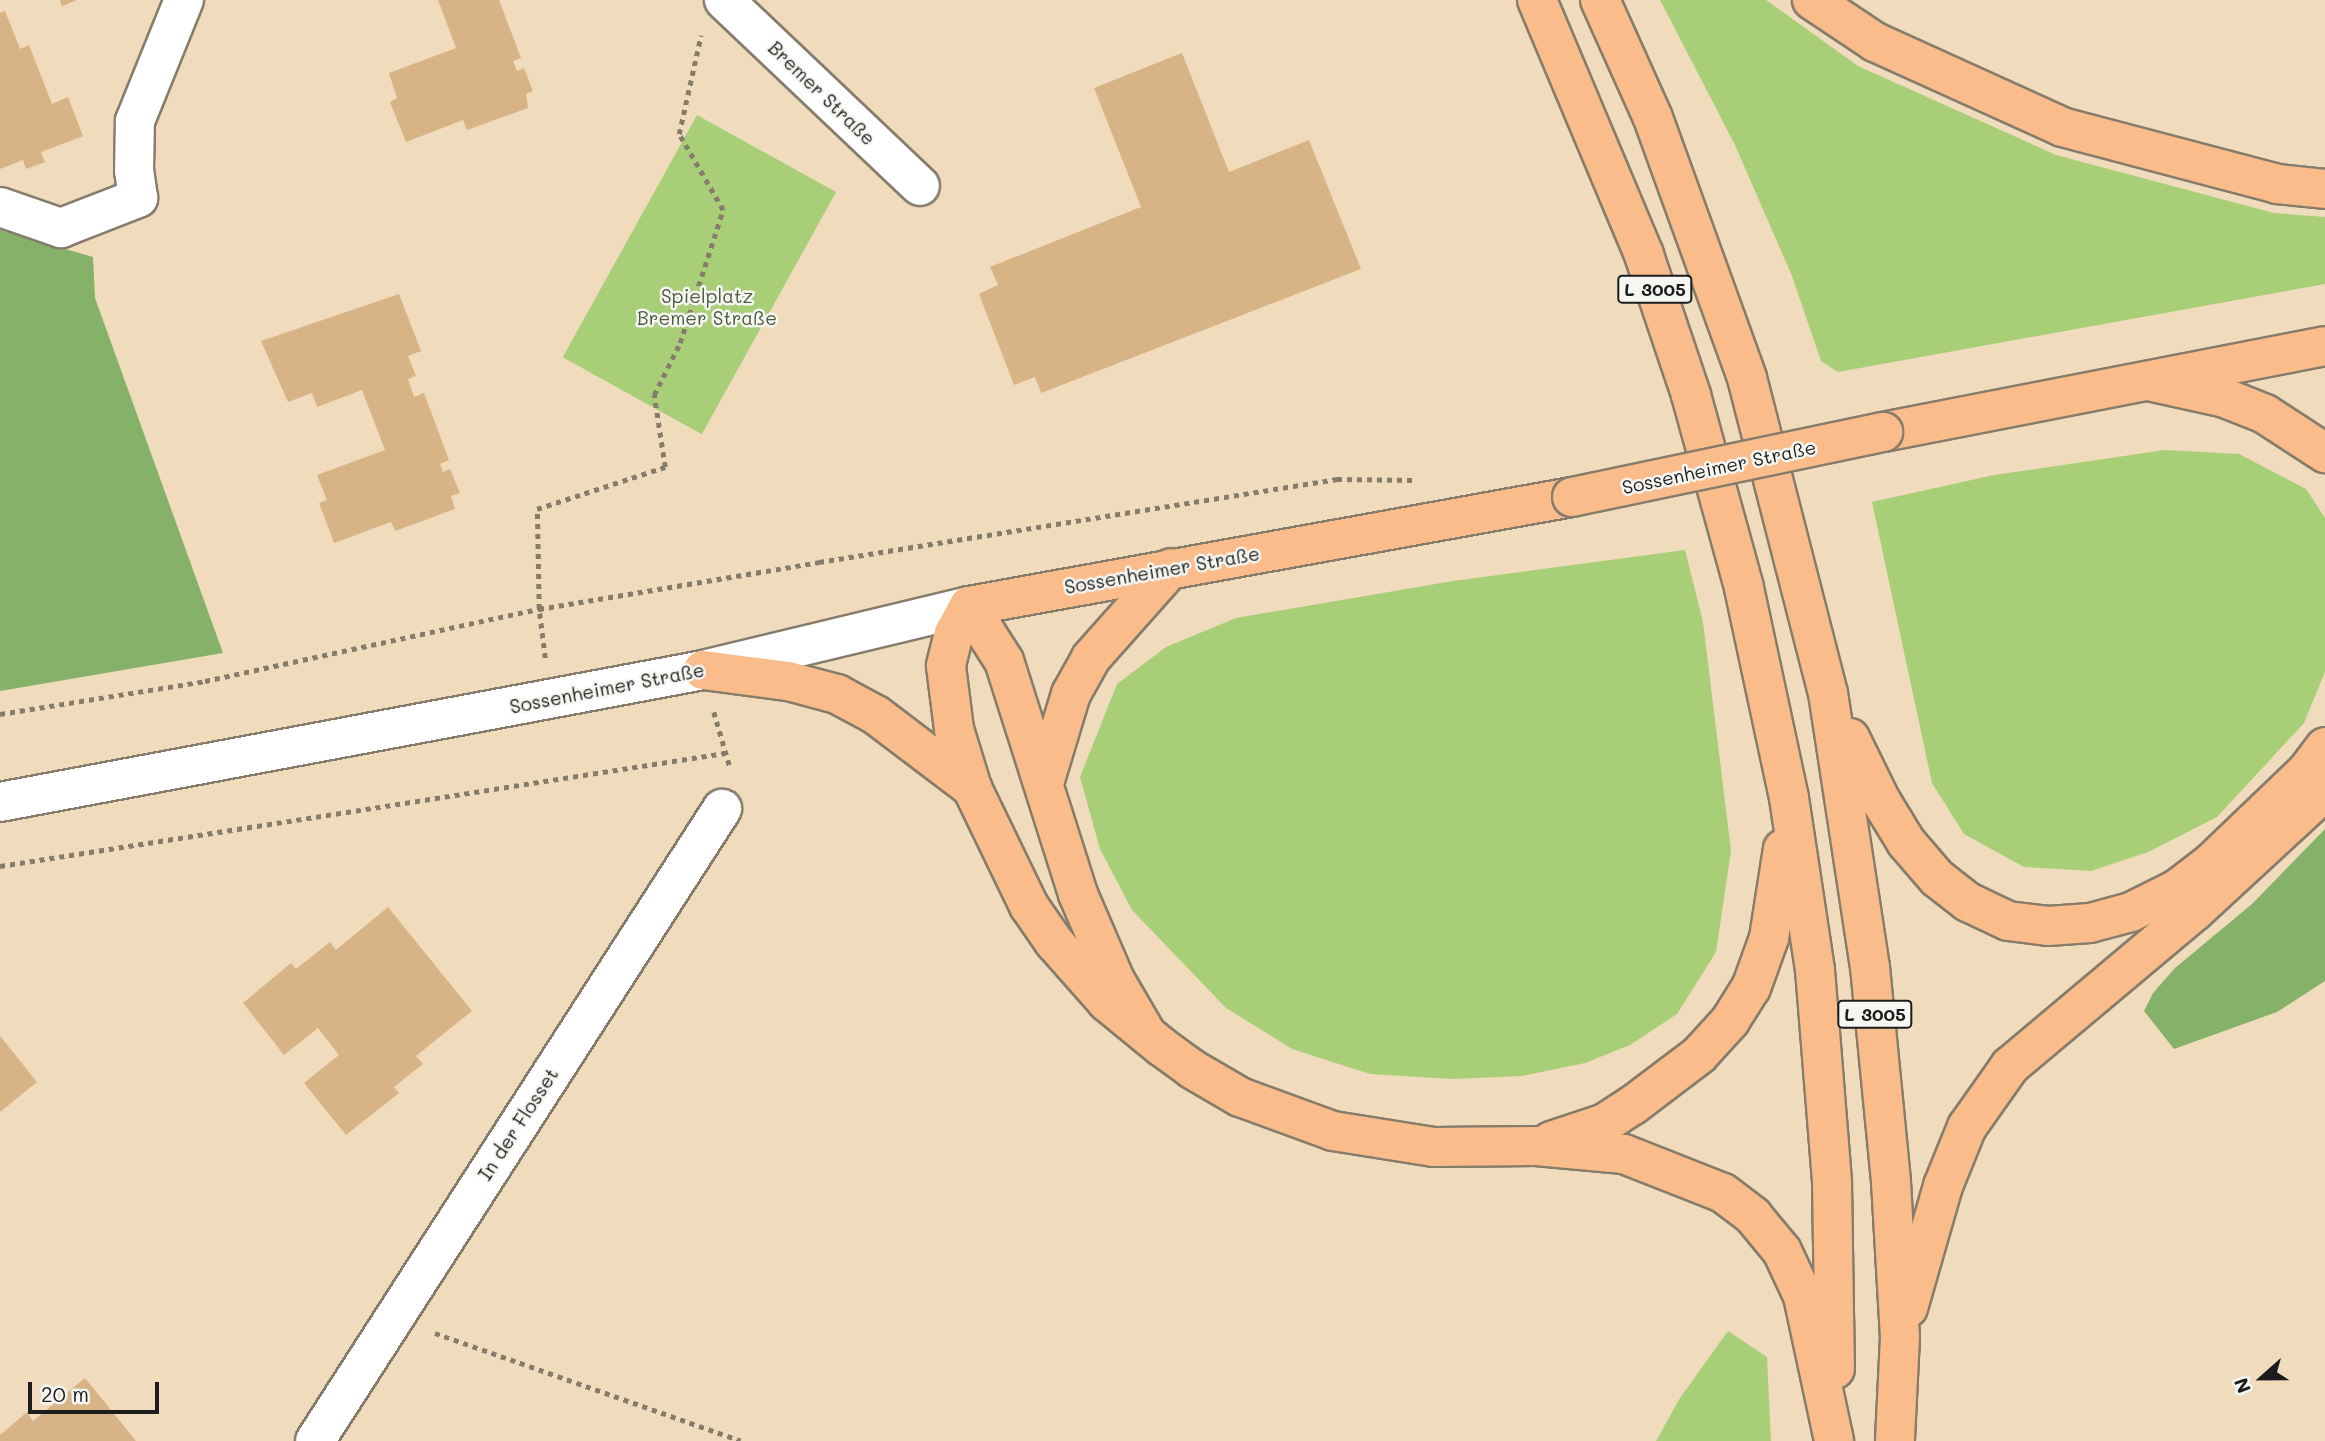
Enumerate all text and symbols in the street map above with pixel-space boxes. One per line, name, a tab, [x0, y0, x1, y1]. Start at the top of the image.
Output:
street label: Bremer Straße	[764, 36, 880, 150]
road number: L 3005	[1616, 274, 1694, 304]
park label: Spielplatz Bremer Straße	[637, 285, 777, 329]
street label: Sossenheimer Straße	[1620, 435, 1818, 499]
street label: Sossenheimer Straße	[1063, 542, 1261, 598]
street label: Sossenheimer Straße	[508, 658, 706, 718]
road number: L 3005	[1836, 1000, 1913, 1028]
street label: In der Flosset	[473, 1063, 563, 1185]
north arrow	[2227, 1343, 2297, 1413]
scale bar	[32, 1368, 163, 1412]
text: N	[2228, 1375, 2256, 1397]
text: 20 m	[41, 1380, 89, 1407]

